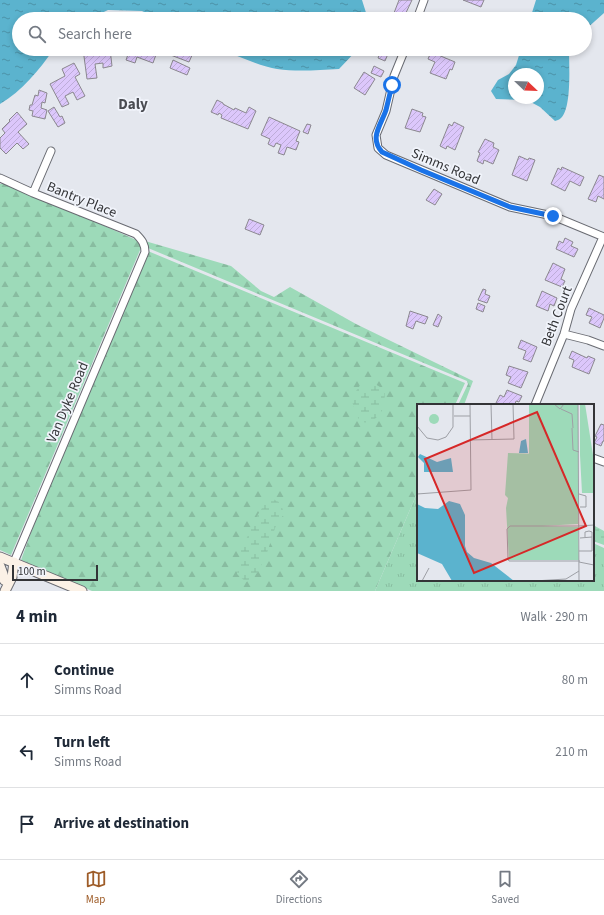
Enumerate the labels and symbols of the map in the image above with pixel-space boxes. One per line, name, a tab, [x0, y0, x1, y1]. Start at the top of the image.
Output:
north arrow	[508, 68, 544, 104]
route start	[383, 76, 401, 94]
district label: Daly	[118, 94, 148, 115]
street label: Simms Road	[408, 143, 483, 190]
street label: Bantry Place	[44, 177, 120, 223]
route end	[544, 207, 562, 225]
street label: Beth Court	[536, 283, 578, 349]
street label: Van Dyke Road	[42, 359, 94, 446]
inset map	[417, 404, 594, 581]
scale bar	[12, 563, 98, 582]

